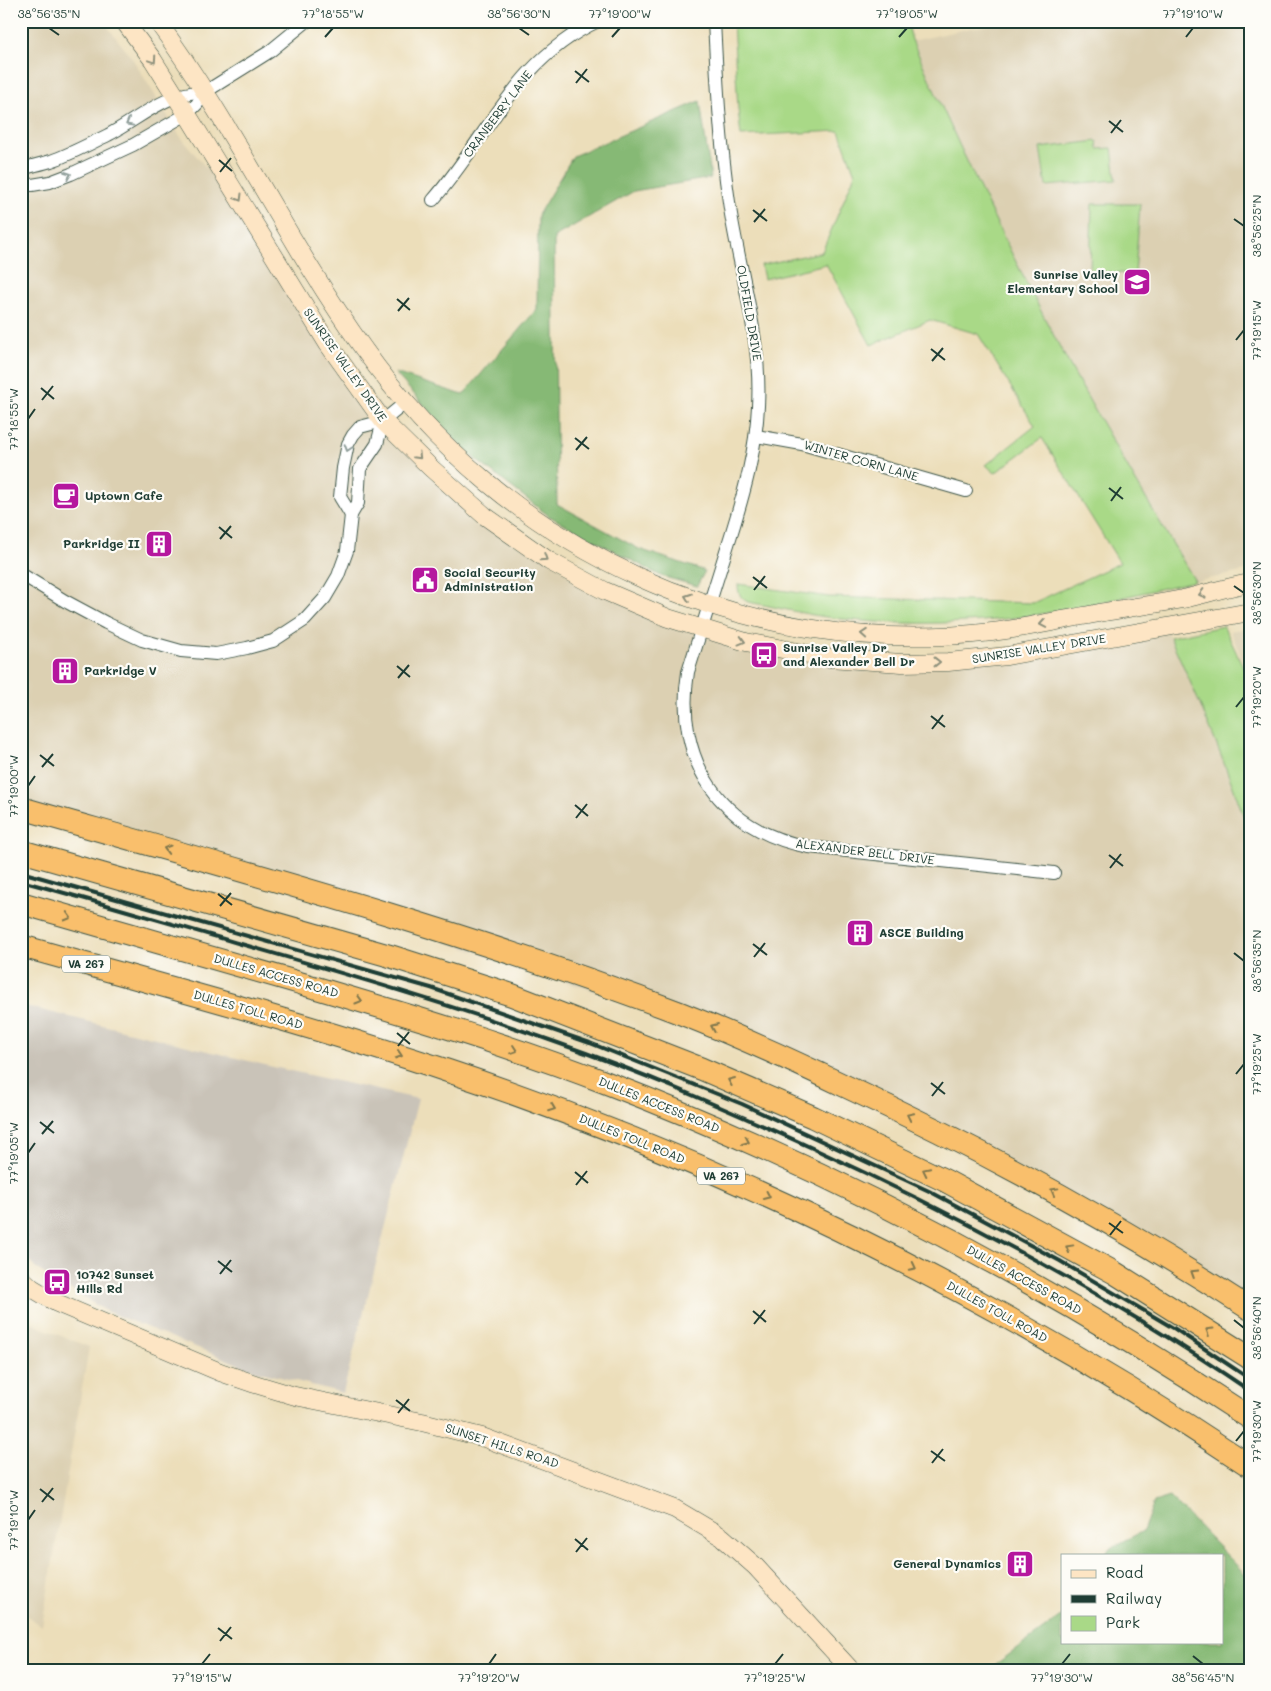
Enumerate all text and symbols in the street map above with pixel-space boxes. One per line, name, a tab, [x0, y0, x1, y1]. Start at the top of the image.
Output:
text: 38°56'35"N	[18, 5, 80, 21]
text: 77°18'55"W	[302, 5, 364, 21]
text: 38°56'30"N	[487, 5, 551, 21]
text: 77°19'00"W	[589, 5, 651, 21]
text: 77°19'05"W	[876, 5, 938, 21]
text: 77°19'10"W	[1163, 5, 1223, 21]
one-way arrow	[147, 55, 156, 64]
street label: CRANBERRY LANE	[459, 66, 535, 160]
one-way arrow	[126, 117, 135, 127]
one-way arrow	[64, 171, 72, 181]
one-way arrow	[232, 193, 242, 202]
text: 38°56'25"N	[1248, 195, 1264, 257]
street label: OLDFIELD DRIVE	[734, 264, 766, 362]
place label: Sunrise Valley Elementary School	[1007, 266, 1118, 296]
school or university icon: Sunrise Valley Elementary School	[1122, 267, 1152, 297]
text: 77°19'15"W	[1248, 300, 1264, 360]
street label: SUNRISE VALLEY DRIVE	[300, 304, 391, 425]
text: 77°18'55"W	[5, 388, 21, 450]
street label: WINTER CORN LANE	[802, 436, 921, 484]
one-way arrow	[344, 443, 354, 452]
one-way arrow	[412, 450, 421, 459]
cafe icon: Uptown Cafe	[51, 481, 81, 511]
place label: Uptown Cafe	[85, 487, 163, 503]
building icon: Parkridge II	[144, 529, 174, 559]
place label: Parkridge II	[63, 535, 140, 551]
one-way arrow	[539, 551, 548, 561]
text: 38°56'30"N	[1248, 561, 1264, 625]
place label: Social Security Administration	[444, 564, 536, 594]
public building icon: Social Security Administration	[410, 565, 440, 595]
one-way arrow	[1198, 588, 1207, 599]
one-way arrow	[684, 593, 693, 603]
one-way arrow	[1038, 618, 1047, 628]
one-way arrow	[859, 629, 867, 640]
street label: SUNRISE VALLEY DRIVE	[971, 630, 1107, 666]
one-way arrow	[737, 635, 745, 645]
place label: Sunrise Valley Dr and Alexander Bell Dr	[783, 639, 915, 669]
bus stop icon: Sunrise Valley Dr and Alexander Bell Dr	[749, 640, 779, 670]
building icon: Parkridge V	[50, 656, 80, 686]
one-way arrow	[934, 657, 941, 667]
place label: Parkridge V	[84, 662, 157, 678]
text: 77°19'20"W	[1248, 666, 1264, 728]
text: 77°19'00"W	[5, 755, 21, 817]
street label: ALEXANDER BELL DRIVE	[795, 835, 936, 867]
one-way arrow	[164, 845, 172, 855]
one-way arrow	[64, 911, 72, 921]
building icon: ASCE Building	[845, 918, 875, 948]
place label: ASCE Building	[879, 924, 964, 940]
text: 38°56'35"N	[1248, 930, 1264, 992]
street label: DULLES ACCESS ROAD	[212, 950, 341, 1001]
road number: VA 267	[62, 956, 110, 972]
street label: DULLES TOLL ROAD	[192, 986, 305, 1032]
one-way arrow	[354, 995, 362, 1005]
one-way arrow	[710, 1023, 719, 1034]
text: 77°19'25"W	[1248, 1033, 1264, 1095]
one-way arrow	[509, 1044, 517, 1054]
one-way arrow	[394, 1049, 402, 1059]
street label: DULLES ACCESS ROAD	[597, 1072, 722, 1136]
one-way arrow	[727, 1076, 736, 1087]
one-way arrow	[547, 1102, 556, 1112]
street label: DULLES TOLL ROAD	[577, 1110, 688, 1167]
one-way arrow	[906, 1112, 915, 1122]
text: 77°19'05"W	[5, 1122, 21, 1184]
one-way arrow	[741, 1134, 750, 1145]
one-way arrow	[922, 1167, 931, 1177]
road number: VA 267	[697, 1168, 745, 1184]
one-way arrow	[1050, 1187, 1059, 1197]
one-way arrow	[762, 1190, 771, 1200]
street label: DULLES ACCESS ROAD	[964, 1241, 1085, 1317]
one-way arrow	[1066, 1244, 1075, 1254]
one-way arrow	[908, 1261, 917, 1271]
place label: 10742 Sunset Hills Rd	[76, 1266, 154, 1296]
bus stop icon: 10742 Sunset Hills Rd	[42, 1267, 72, 1297]
one-way arrow	[1190, 1270, 1199, 1280]
street label: DULLES TOLL ROAD	[944, 1277, 1051, 1345]
text: 38°56'40"N	[1248, 1296, 1264, 1360]
one-way arrow	[1205, 1328, 1214, 1337]
text: 77°19'30"W	[1248, 1400, 1264, 1462]
street label: SUNSET HILLS ROAD	[443, 1419, 561, 1471]
text: 77°19'10"W	[5, 1490, 21, 1550]
building icon: General Dynamics	[1005, 1549, 1035, 1579]
legend	[1061, 1554, 1224, 1644]
place label: General Dynamics	[893, 1555, 1001, 1571]
text: Road	[1106, 1562, 1143, 1582]
text: Railway	[1106, 1588, 1162, 1608]
text: Park	[1106, 1612, 1140, 1632]
text: 77°19'15"W	[172, 1669, 232, 1685]
text: 77°19'20"W	[458, 1669, 520, 1685]
text: 77°19'25"W	[744, 1669, 806, 1685]
text: 77°19'30"W	[1031, 1669, 1093, 1685]
text: 38°56'45"N	[1172, 1669, 1234, 1685]

